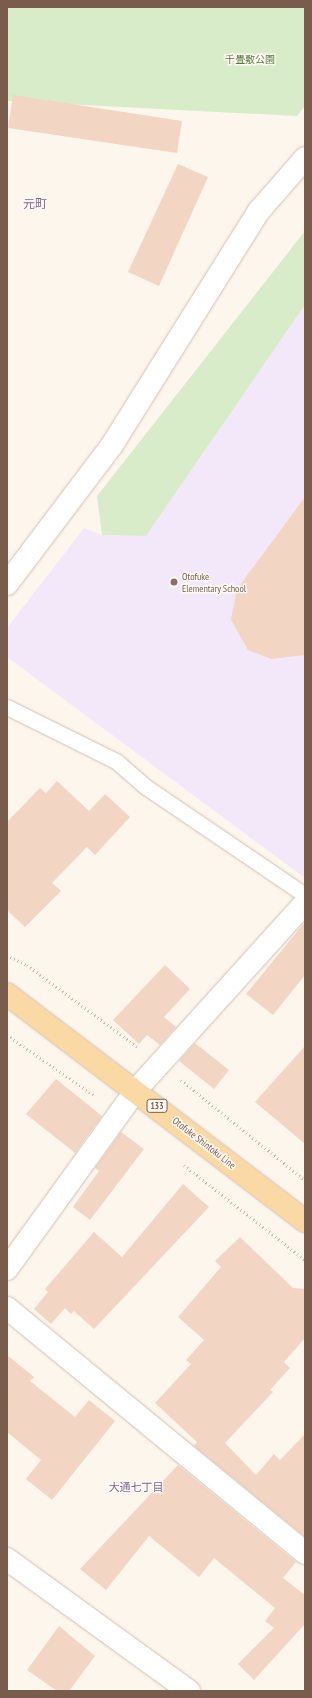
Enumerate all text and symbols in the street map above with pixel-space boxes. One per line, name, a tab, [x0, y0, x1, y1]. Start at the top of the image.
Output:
park label: 千畳敷公園	[225, 54, 275, 66]
district label: 元町	[23, 197, 47, 211]
place label: Otofuke Elementary School	[182, 570, 246, 594]
marker: Otofuke Elementary School	[169, 577, 179, 587]
road number: 133	[146, 1099, 168, 1113]
street label: Otofuke Shintoku Line	[170, 1115, 238, 1171]
district label: 大通七丁目	[109, 1480, 163, 1494]

